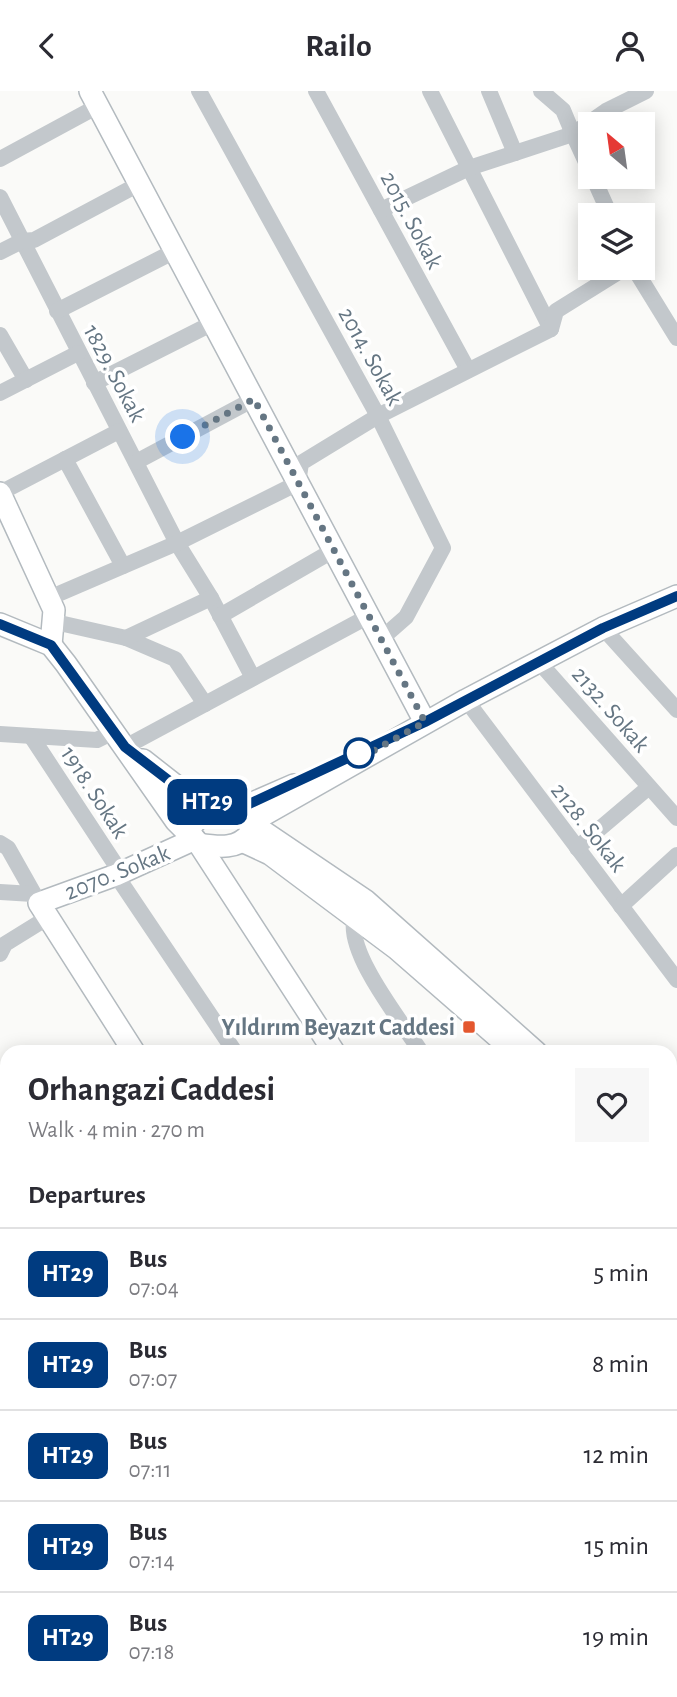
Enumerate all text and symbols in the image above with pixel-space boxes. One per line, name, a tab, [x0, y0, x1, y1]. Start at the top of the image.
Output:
icon: back	[28, 27, 66, 65]
icon: person	[611, 27, 649, 65]
text: Railo	[305, 30, 372, 62]
north arrow	[578, 112, 654, 189]
map controls	[578, 112, 655, 280]
street label: 2015. Sokak	[376, 168, 447, 273]
button: layers	[578, 203, 655, 280]
street label: 2014. Sokak	[333, 303, 407, 410]
street label: 1829. Sokak	[79, 321, 150, 426]
your location	[165, 419, 200, 454]
street label: 2132. Sokak	[567, 662, 654, 757]
unlabelled marker	[344, 738, 374, 768]
street label: 1918. Sokak	[56, 742, 133, 843]
street label: 2128. Sokak	[546, 778, 630, 877]
line badge: HT29	[158, 779, 256, 825]
text: HT29	[181, 790, 233, 814]
street label: 2070. Sokak	[61, 841, 173, 905]
place label: Yıldırım Beyazıt Caddesi	[221, 1016, 455, 1040]
marker: Yıldırım Beyazıt Caddesi	[461, 1019, 477, 1035]
button: heart	[575, 1068, 649, 1142]
text: Orhangazi Caddesi	[28, 1074, 275, 1107]
text: Walk · 4 min · 270 m	[28, 1119, 205, 1142]
text: Departures	[28, 1182, 146, 1208]
text: Bus	[129, 1246, 167, 1272]
text: 5 min	[593, 1260, 649, 1286]
text: HT29	[42, 1262, 94, 1286]
text: 07:04	[129, 1277, 179, 1300]
text: Bus	[129, 1337, 167, 1363]
text: 8 min	[592, 1351, 649, 1377]
text: HT29	[42, 1353, 94, 1377]
text: 07:07	[129, 1368, 177, 1391]
text: Bus	[129, 1428, 167, 1454]
text: 12 min	[583, 1442, 649, 1468]
text: HT29	[42, 1444, 94, 1468]
text: 07:11	[129, 1459, 171, 1482]
text: Bus	[129, 1519, 167, 1545]
text: 15 min	[584, 1533, 649, 1559]
text: HT29	[42, 1535, 94, 1559]
text: 07:14	[129, 1550, 175, 1573]
text: Bus	[129, 1610, 167, 1636]
text: 19 min	[583, 1624, 649, 1650]
text: HT29	[42, 1626, 94, 1650]
text: 07:18	[129, 1641, 174, 1664]

